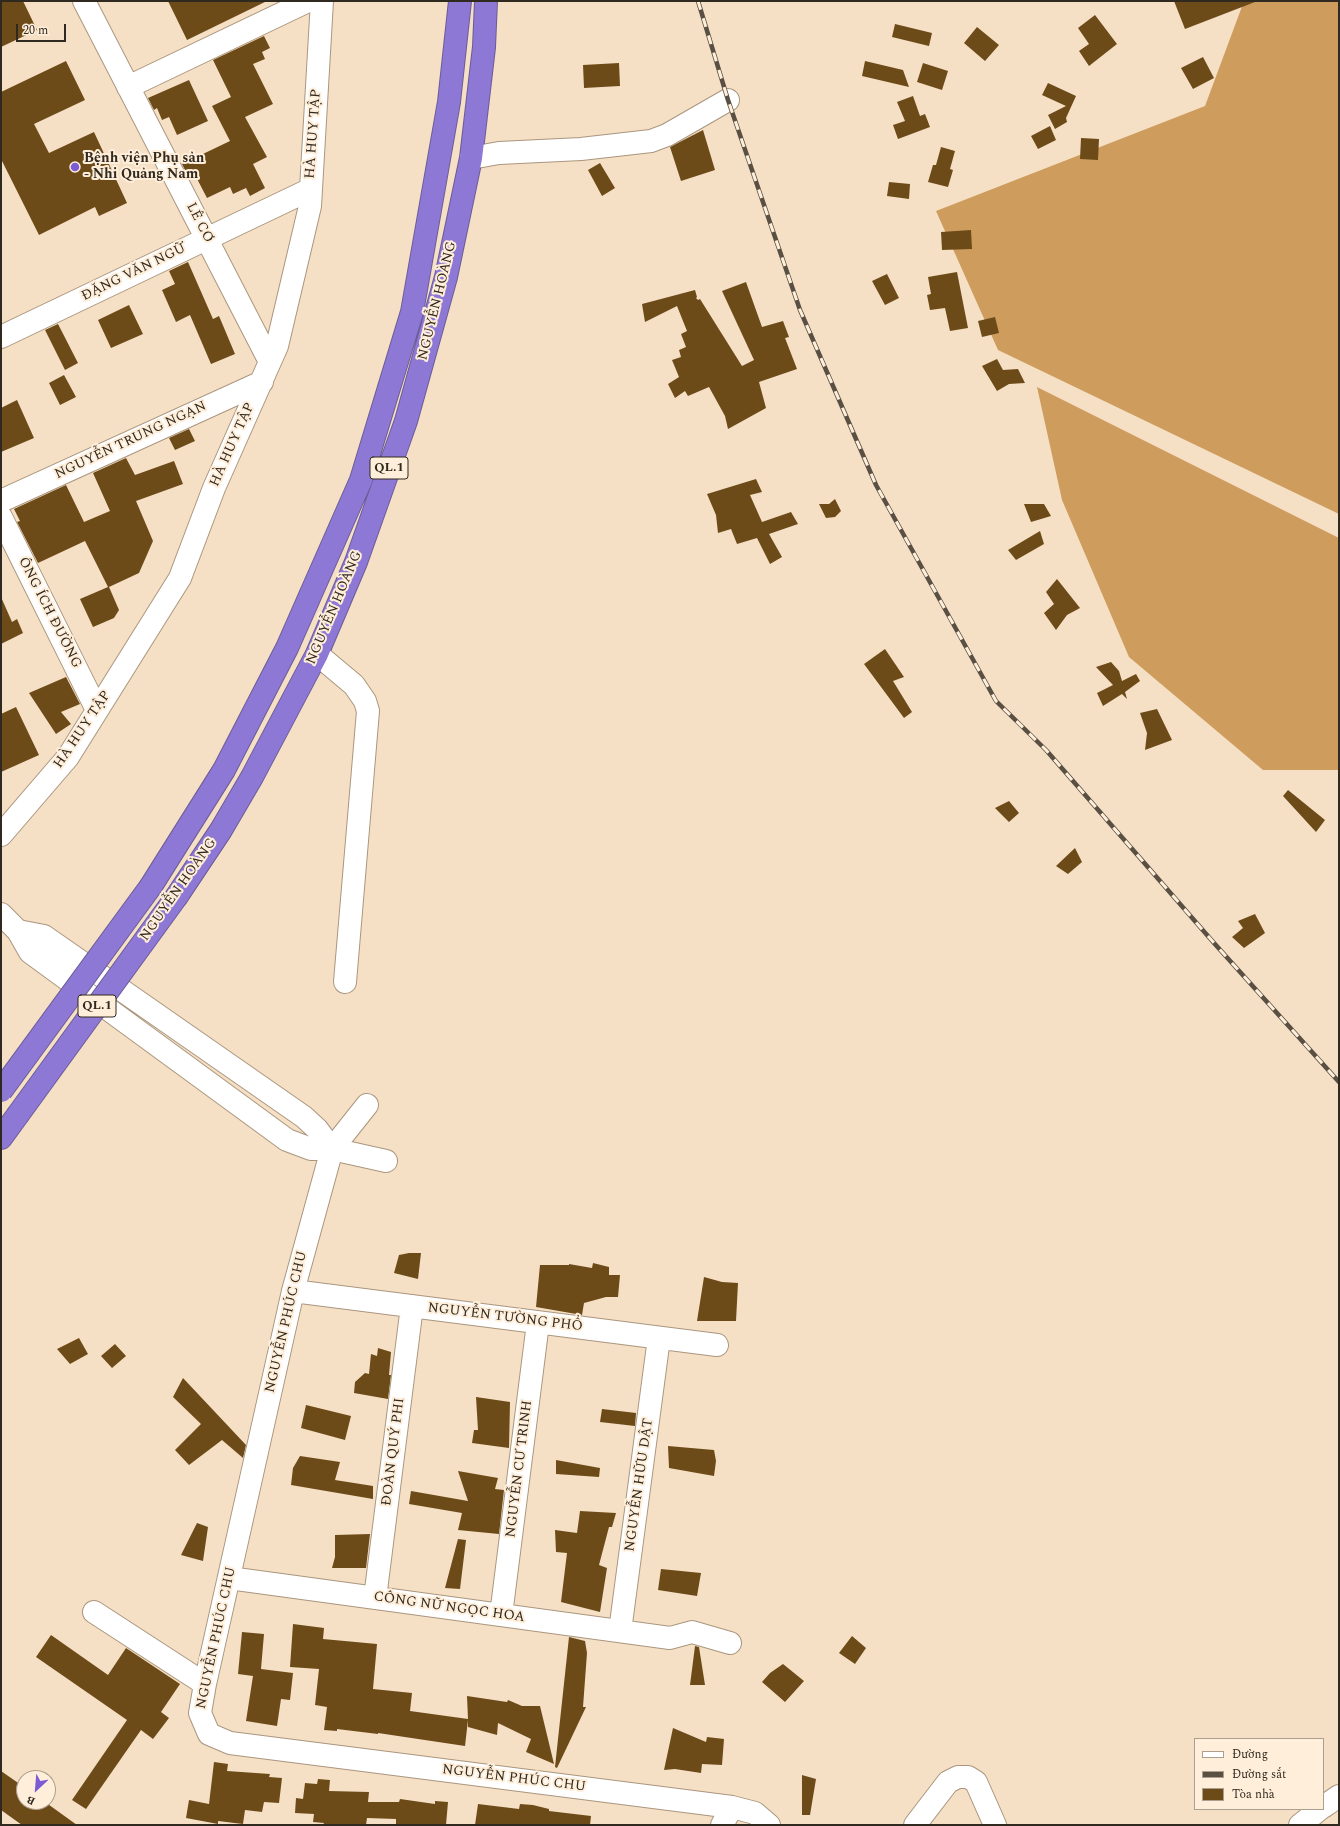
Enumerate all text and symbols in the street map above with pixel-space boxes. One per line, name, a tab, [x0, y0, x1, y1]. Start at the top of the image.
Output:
scale bar	[18, 16, 68, 42]
text: 20 m	[23, 21, 48, 40]
street label: HÀ HUY TẬP	[302, 89, 326, 179]
place label: Bệnh viện Phụ sản - Nhi Quảng Nam	[84, 151, 204, 184]
marker: Bệnh viện Phụ sản - Nhi Quảng Nam	[69, 161, 81, 173]
street label: LÊ CƠ	[182, 200, 216, 246]
street label: ĐẶNG VĂN NGỮ	[79, 240, 189, 306]
street label: NGUYỄN HOÀNG	[415, 240, 461, 362]
street label: NGUYỄN TRUNG NGẠN	[52, 398, 210, 484]
street label: HÀ HUY TẬP	[207, 400, 259, 490]
road number: QL.1	[370, 457, 408, 479]
street label: NGUYỄN HOÀNG	[304, 549, 366, 667]
street label: ÔNG ÍCH ĐƯỜNG	[14, 555, 84, 671]
street label: HÀ HUY TẬP	[51, 688, 115, 772]
street label: NGUYỄN HOÀNG	[137, 835, 221, 945]
road number: QL.1	[78, 995, 116, 1017]
street label: NGUYỄN PHÚC CHU	[263, 1249, 311, 1395]
street label: NGUYỄN TƯỜNG PHỔ	[427, 1300, 583, 1336]
street label: ĐOÀN QUÝ PHI	[379, 1397, 409, 1507]
street label: NGUYỄN CƯ TRINH	[503, 1399, 537, 1539]
street label: NGUYỄN HỮU DẬT	[622, 1417, 658, 1553]
street label: NGUYỄN PHÚC CHU	[194, 1565, 240, 1711]
street label: CÔNG NỮ NGỌC HOA	[372, 1589, 526, 1627]
legend	[1194, 1738, 1324, 1810]
text: Đường	[1232, 1745, 1268, 1764]
street label: NGUYỄN PHÚC CHU	[441, 1762, 587, 1796]
text: Đường sắt	[1232, 1765, 1286, 1784]
north arrow	[16, 1770, 56, 1810]
text: Tòa nhà	[1232, 1785, 1275, 1804]
text: B	[24, 1791, 38, 1810]

